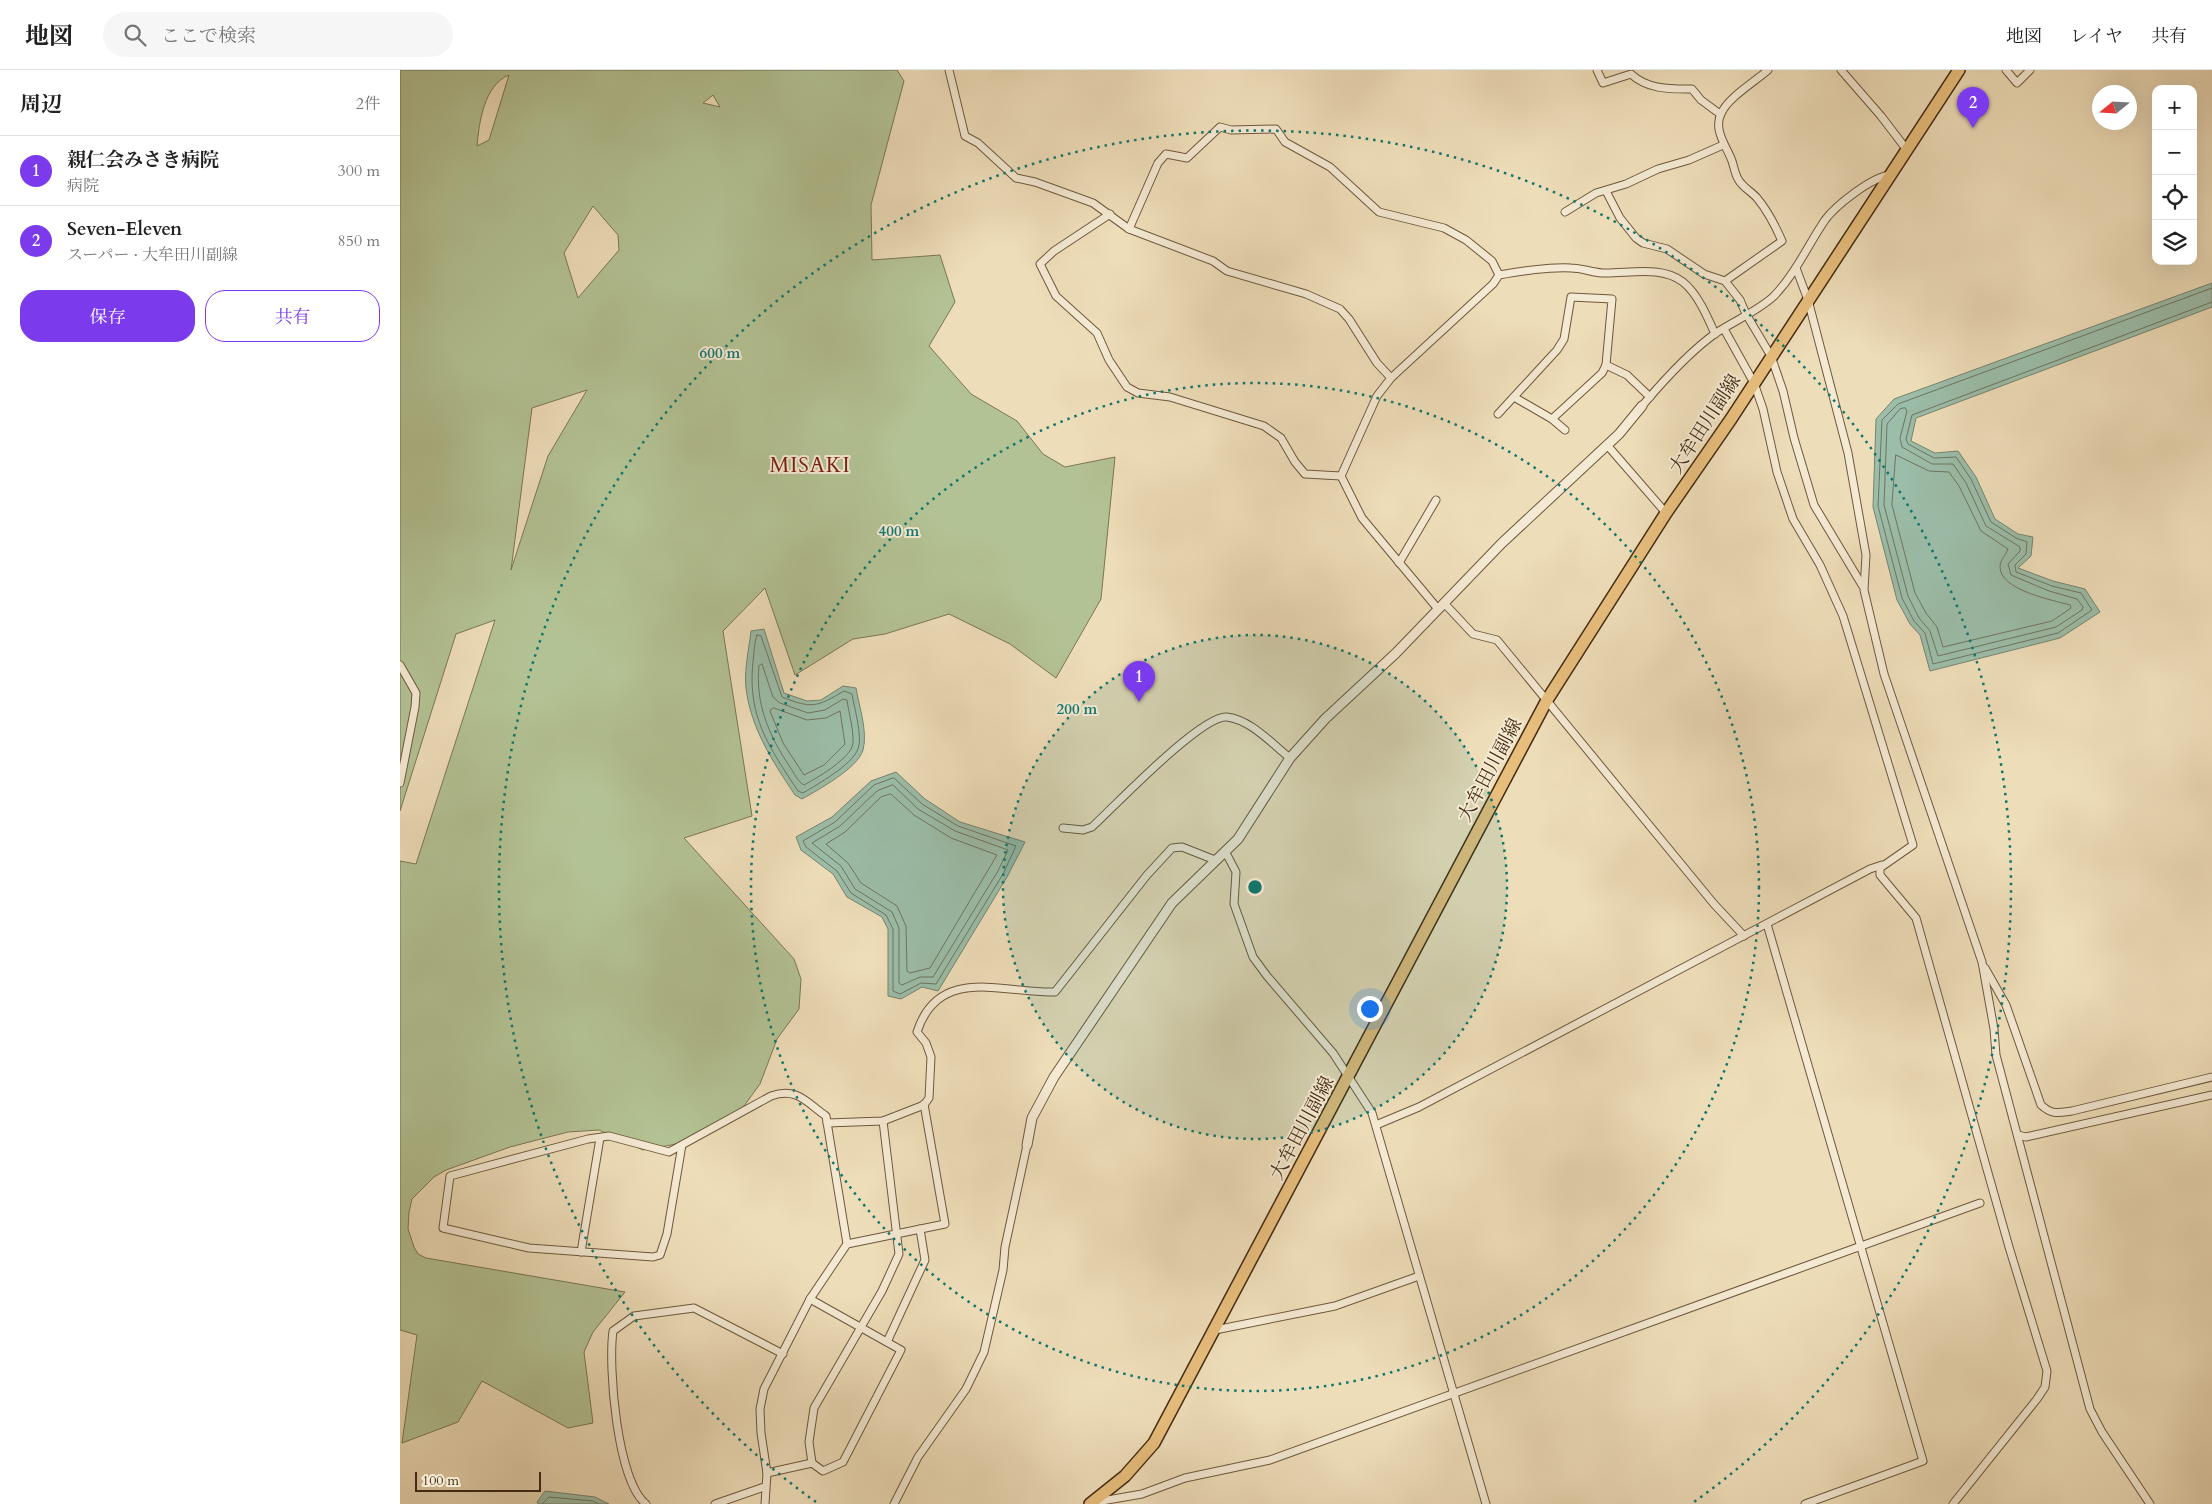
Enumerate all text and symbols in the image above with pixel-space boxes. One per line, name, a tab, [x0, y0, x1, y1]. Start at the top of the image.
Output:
search box	[103, 12, 453, 57]
text: 地図	[25, 20, 73, 53]
icon: search	[121, 21, 149, 49]
text: ここで検索	[161, 23, 256, 49]
text: 地図	[2006, 24, 2042, 49]
text: レイヤ	[2070, 24, 2123, 49]
text: 共有	[2151, 24, 2187, 49]
north arrow	[2092, 85, 2137, 130]
map controls	[2152, 85, 2197, 265]
button: +	[2152, 85, 2197, 130]
pin: 2	[1957, 87, 1989, 128]
text: 周辺	[20, 90, 62, 119]
text: 2件	[356, 93, 380, 115]
button: −	[2152, 130, 2197, 175]
text: 親仁会みさき病院	[67, 147, 219, 173]
text: 1	[32, 160, 40, 182]
text: 300 m	[338, 160, 380, 182]
text: 病院	[67, 175, 99, 197]
button: locate	[2152, 175, 2197, 220]
text: Seven-Eleven	[67, 216, 182, 242]
button: layers	[2152, 220, 2197, 265]
text: 2	[32, 230, 40, 252]
text: 850 m	[338, 230, 380, 252]
text: スーパー · 大牟田川副線	[67, 244, 238, 266]
button: 保存	[20, 290, 195, 342]
button: 共有	[205, 290, 380, 342]
text: 600 m	[700, 343, 741, 363]
street label: 大牟田川副線	[1663, 369, 1747, 479]
district label: MISAKI	[769, 451, 851, 480]
text: 400 m	[879, 521, 920, 541]
pin: 1	[1123, 661, 1155, 702]
text: 200 m	[1057, 699, 1098, 719]
street label: 大牟田川副線	[1452, 714, 1528, 826]
centre of rings	[1246, 878, 1264, 896]
your location	[1357, 996, 1383, 1022]
street label: 大牟田川副線	[1264, 1072, 1340, 1184]
scale bar	[415, 1469, 541, 1492]
text: 100 m	[422, 1471, 459, 1490]

